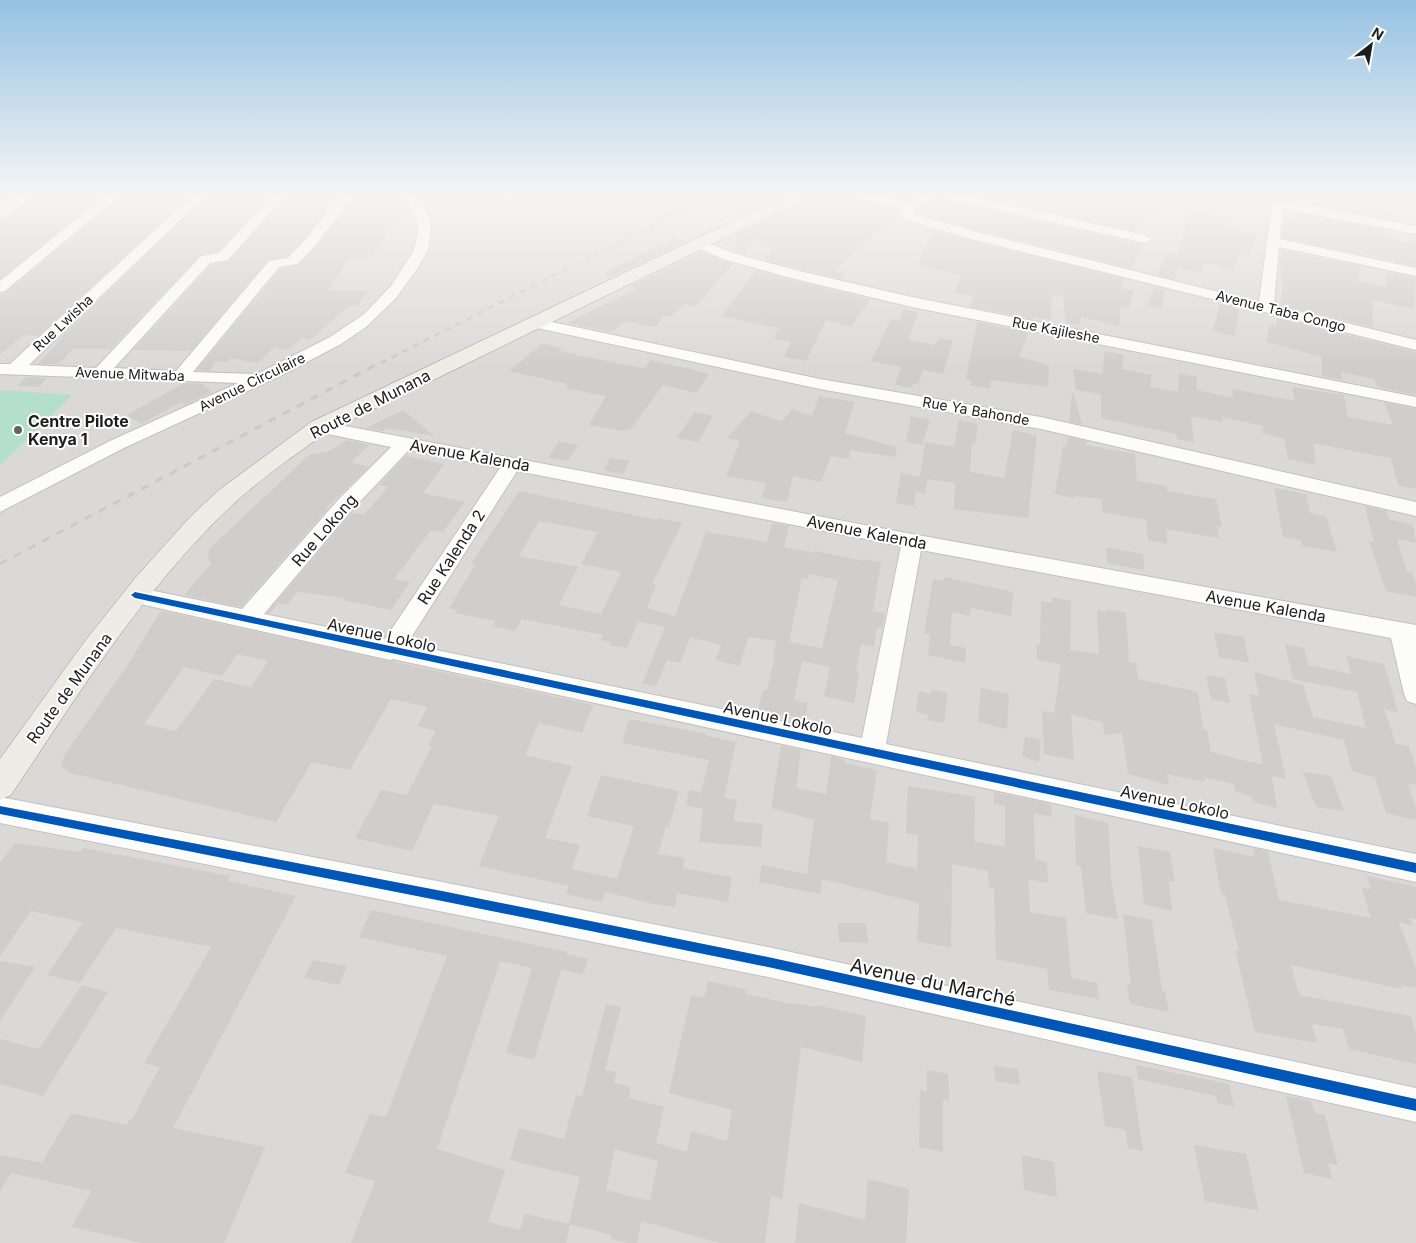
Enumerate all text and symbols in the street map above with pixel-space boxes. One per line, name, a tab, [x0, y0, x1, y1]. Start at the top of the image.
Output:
north arrow	[1346, 20, 1396, 70]
text: N	[1369, 23, 1387, 43]
street label: Avenue Taba Congo	[1214, 286, 1348, 335]
street label: Rue Lwisha	[29, 291, 96, 355]
street label: Rue Kajileshe	[1011, 313, 1101, 346]
street label: Avenue Circulaire	[196, 349, 308, 415]
street label: Avenue Mitwaba	[75, 363, 185, 384]
street label: Route de Munana	[306, 365, 434, 443]
street label: Rue Ya Bahonde	[921, 393, 1031, 428]
place label: Centre Pilote Kenya 1	[28, 411, 129, 449]
marker: Centre Pilote Kenya 1	[12, 424, 24, 436]
street label: Avenue Kalenda	[408, 435, 532, 475]
street label: Rue Lokong	[287, 490, 361, 570]
street label: Rue Kalenda 2	[413, 506, 489, 608]
street label: Avenue Kalenda	[805, 511, 929, 553]
street label: Avenue Kalenda	[1204, 586, 1328, 626]
street label: Avenue Lokolo	[326, 614, 438, 656]
street label: Route de Munana	[22, 629, 116, 747]
street label: Avenue Lokolo	[722, 697, 834, 739]
street label: Avenue Lokolo	[1119, 781, 1231, 823]
street label: Avenue du Marché	[848, 954, 1018, 1011]

